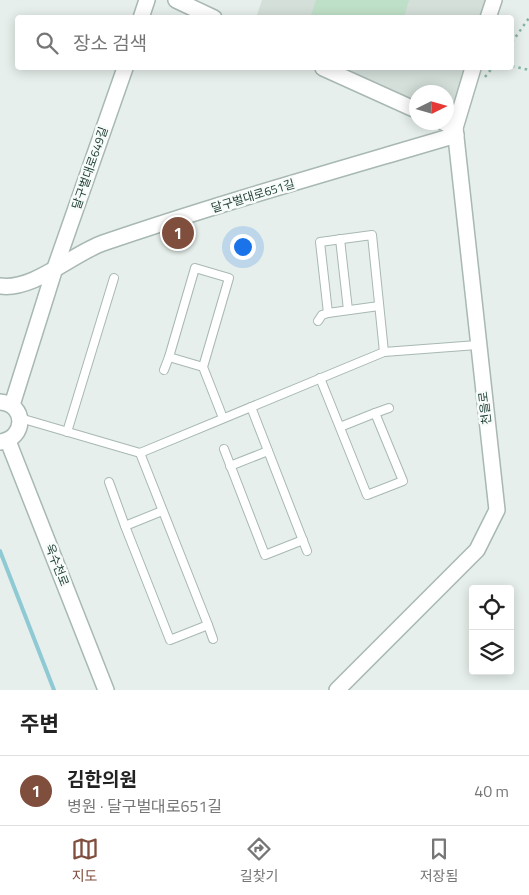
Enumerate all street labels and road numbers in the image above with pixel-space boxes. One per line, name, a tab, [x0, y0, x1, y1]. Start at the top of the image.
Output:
street label: 달구벌대로649길	[66, 124, 113, 212]
street label: 달구벌대로651길	[209, 174, 297, 217]
street label: 천을로	[473, 390, 496, 426]
street label: 욱수천로	[41, 541, 74, 589]

